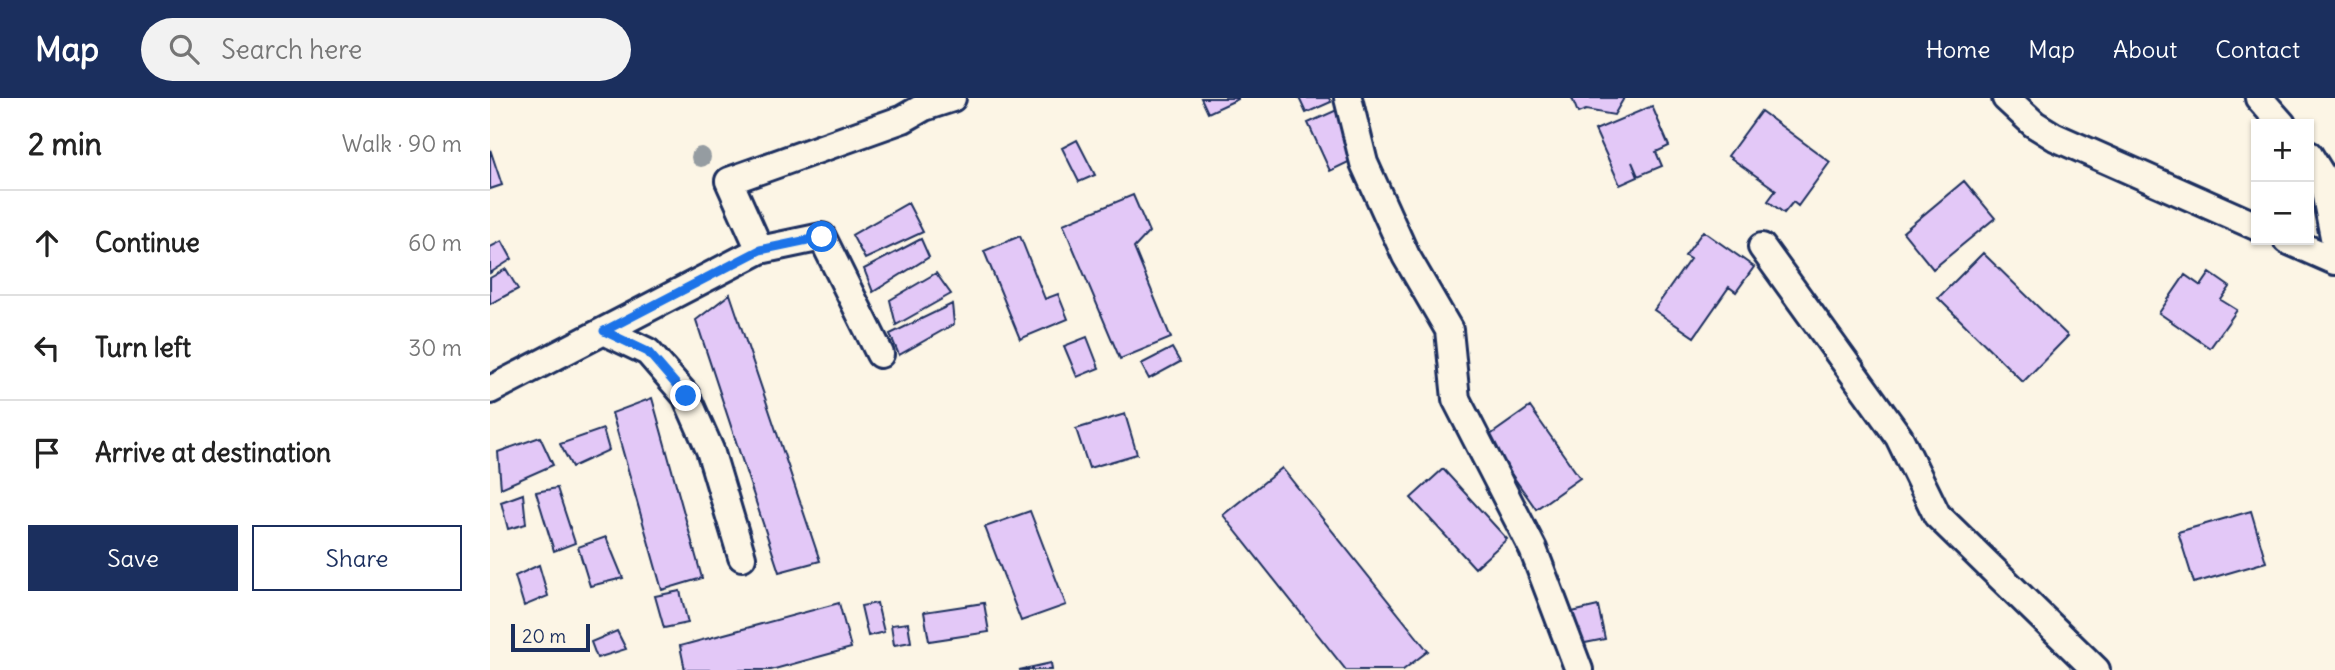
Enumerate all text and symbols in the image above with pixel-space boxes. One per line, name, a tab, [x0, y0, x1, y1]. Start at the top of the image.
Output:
search box	[141, 18, 631, 81]
text: Map	[35, 28, 99, 70]
icon: search	[165, 30, 203, 68]
text: Search here	[221, 33, 362, 66]
text: Home	[1926, 34, 1990, 64]
text: Map	[2028, 34, 2075, 64]
text: About	[2113, 34, 2177, 64]
text: Contact	[2215, 34, 2300, 64]
map controls	[2251, 119, 2314, 245]
button: +	[2251, 119, 2314, 182]
text: 2 min	[28, 125, 102, 163]
text: Walk · 90 m	[342, 129, 462, 158]
button: −	[2251, 182, 2314, 245]
route start	[806, 221, 837, 252]
icon: ahead	[28, 224, 66, 262]
text: Continue	[95, 226, 200, 259]
text: 60 m	[408, 228, 462, 257]
icon: left	[28, 329, 66, 367]
text: Turn left	[95, 331, 191, 364]
text: 30 m	[408, 333, 462, 362]
route end	[670, 380, 701, 411]
icon: arrive	[28, 434, 66, 472]
text: Arrive at destination	[95, 436, 331, 469]
button: Save	[28, 525, 238, 591]
button: Share	[252, 525, 462, 591]
scale bar	[511, 621, 590, 653]
text: 20 m	[522, 624, 566, 648]

